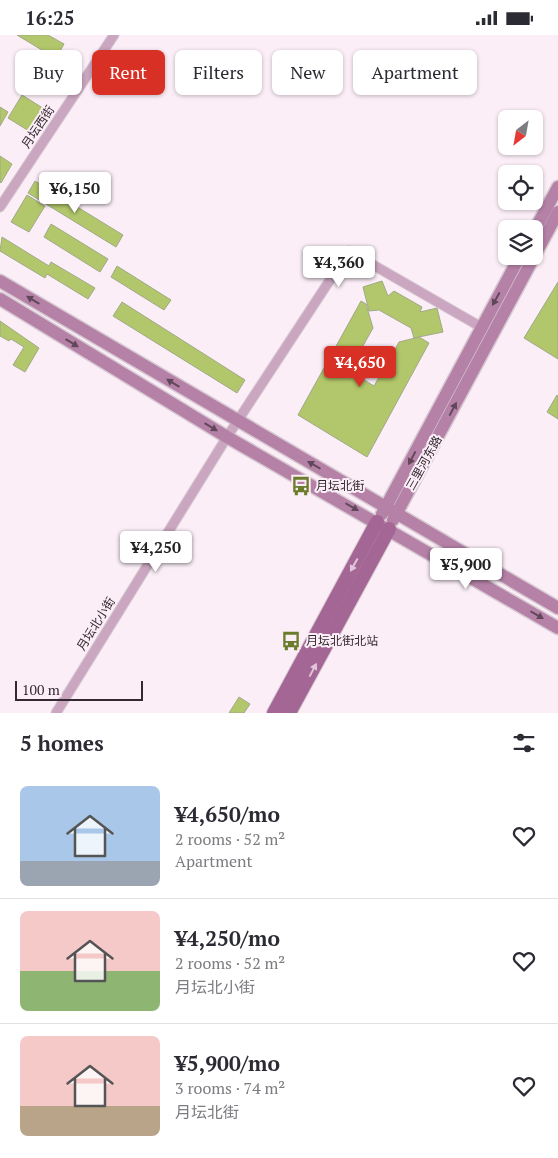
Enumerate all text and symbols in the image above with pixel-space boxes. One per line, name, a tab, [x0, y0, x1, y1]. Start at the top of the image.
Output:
text: 16:25	[25, 5, 74, 30]
chip: Buy	[15, 50, 82, 95]
chip: Rent	[92, 50, 165, 95]
chip: Filters	[175, 50, 262, 95]
chip: New	[272, 50, 343, 95]
chip: Apartment	[353, 50, 477, 95]
street label: 月坛西街	[18, 103, 57, 151]
north arrow	[498, 110, 542, 155]
map controls	[498, 110, 543, 265]
button: locate	[498, 165, 543, 210]
pin: ¥6,150	[34, 171, 116, 214]
text: ¥6,150	[50, 177, 100, 199]
button: layers	[498, 220, 543, 265]
pin: ¥4,360	[298, 245, 380, 288]
text: ¥4,360	[314, 251, 364, 273]
one-way arrow	[492, 292, 500, 306]
one-way arrow	[27, 296, 40, 305]
one-way arrow	[65, 338, 78, 347]
pin: ¥4,650	[319, 345, 401, 388]
text: ¥4,650	[335, 351, 385, 373]
one-way arrow	[167, 379, 180, 388]
one-way arrow	[449, 401, 457, 416]
one-way arrow	[204, 422, 217, 431]
street label: 三里河东路	[402, 433, 445, 493]
one-way arrow	[408, 451, 416, 465]
one-way arrow	[307, 461, 320, 470]
bus stop icon: 月坛北街	[290, 475, 312, 497]
place label: 月坛北街	[316, 478, 364, 493]
one-way arrow	[345, 503, 358, 512]
pin: ¥4,250	[115, 531, 197, 573]
text: ¥4,250	[131, 536, 181, 558]
pin: ¥5,900	[425, 547, 507, 590]
text: ¥5,900	[441, 553, 491, 575]
one-way arrow	[350, 558, 358, 572]
street label: 月坛北小街	[73, 594, 118, 653]
one-way arrow	[530, 611, 543, 620]
bus stop icon: 月坛北街北站	[280, 630, 302, 652]
place label: 月坛北街北站	[306, 633, 378, 648]
one-way arrow	[308, 663, 317, 677]
scale bar	[15, 678, 142, 701]
text: 100 m	[22, 680, 60, 699]
text: 5 homes	[20, 729, 104, 757]
icon: filters	[510, 729, 538, 757]
text: ¥4,650/mo	[175, 800, 280, 828]
icon: home	[60, 806, 120, 866]
icon: heart	[510, 822, 538, 850]
text: 2 rooms · 52 m²	[175, 828, 285, 850]
text: Apartment	[175, 850, 252, 872]
text: ¥4,250/mo	[175, 924, 280, 952]
icon: home	[60, 931, 120, 991]
icon: heart	[510, 947, 538, 975]
text: 2 rooms · 52 m²	[175, 952, 285, 974]
text: 月坛北小街	[175, 976, 255, 998]
text: ¥5,900/mo	[175, 1049, 280, 1077]
icon: home	[60, 1056, 120, 1116]
icon: heart	[510, 1072, 538, 1100]
text: 3 rooms · 74 m²	[175, 1077, 285, 1099]
text: 月坛北街	[175, 1101, 239, 1123]

